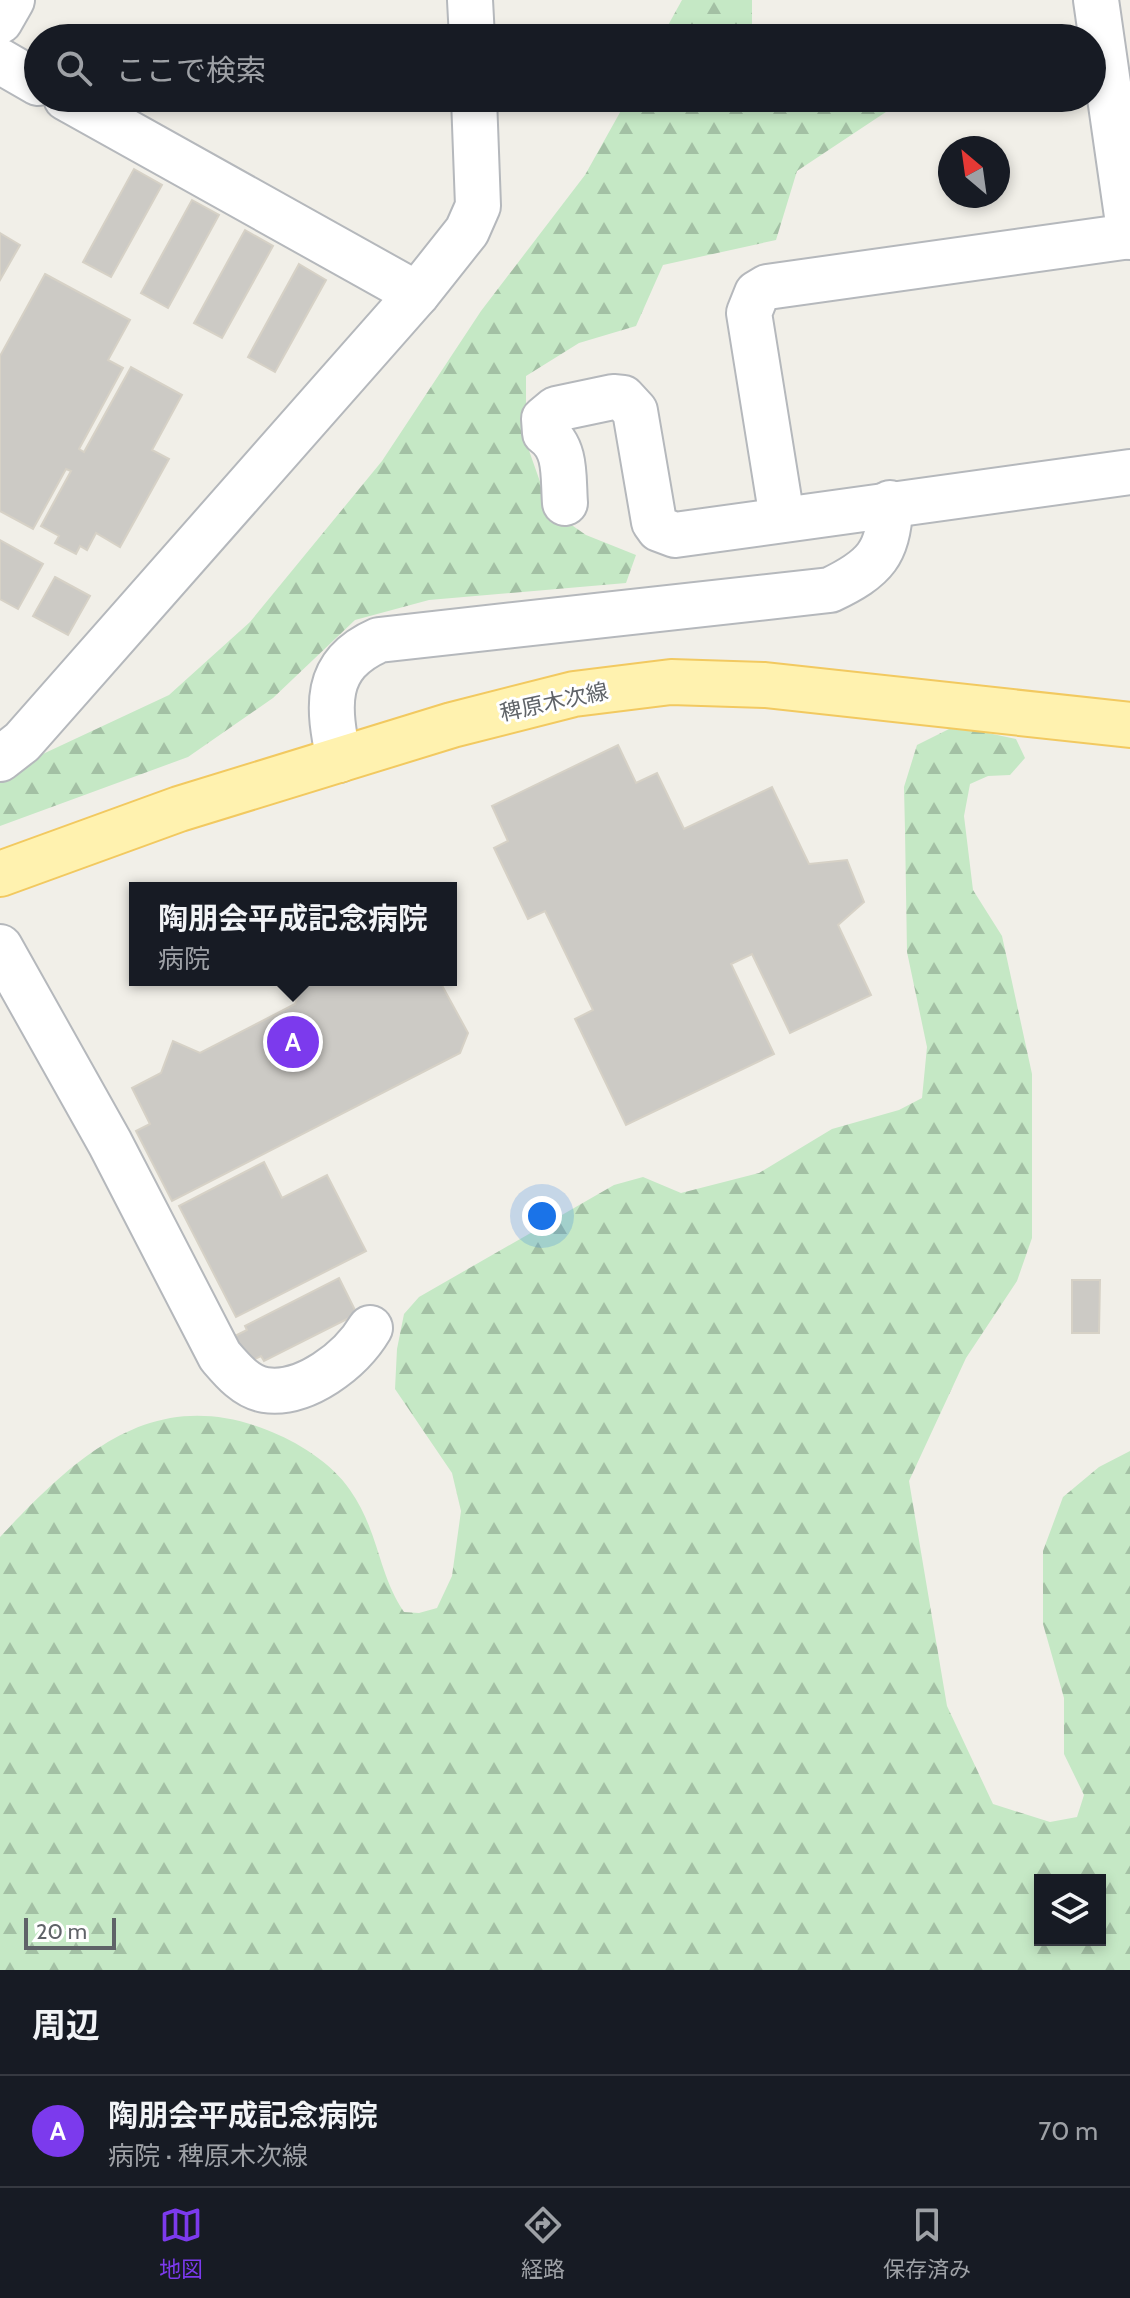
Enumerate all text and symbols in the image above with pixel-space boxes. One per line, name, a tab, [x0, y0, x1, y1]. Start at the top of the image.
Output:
search box	[24, 24, 1106, 112]
icon: search	[52, 46, 96, 90]
text: ここで検索	[116, 52, 266, 89]
north arrow	[938, 136, 1010, 208]
street label: 稗原木次線	[497, 677, 611, 727]
popup	[129, 882, 457, 986]
text: 陶朋会平成記念病院	[158, 900, 428, 937]
text: 病院	[158, 943, 210, 975]
pin: A	[267, 1012, 319, 1072]
your location	[522, 1196, 562, 1236]
map controls	[1034, 1874, 1106, 1946]
button: layers	[1034, 1874, 1106, 1946]
scale bar	[24, 1914, 116, 1950]
text: 20 m	[36, 1918, 87, 1945]
text: 周辺	[32, 2004, 100, 2046]
text: 陶朋会平成記念病院	[108, 2097, 378, 2134]
text: A	[50, 2115, 66, 2147]
text: 70 m	[1038, 2115, 1098, 2147]
text: 病院 · 稗原木次線	[108, 2140, 308, 2172]
tab: 地図	[159, 2203, 203, 2283]
tab: 経路	[521, 2203, 565, 2283]
tab: 保存済み	[883, 2203, 971, 2283]

